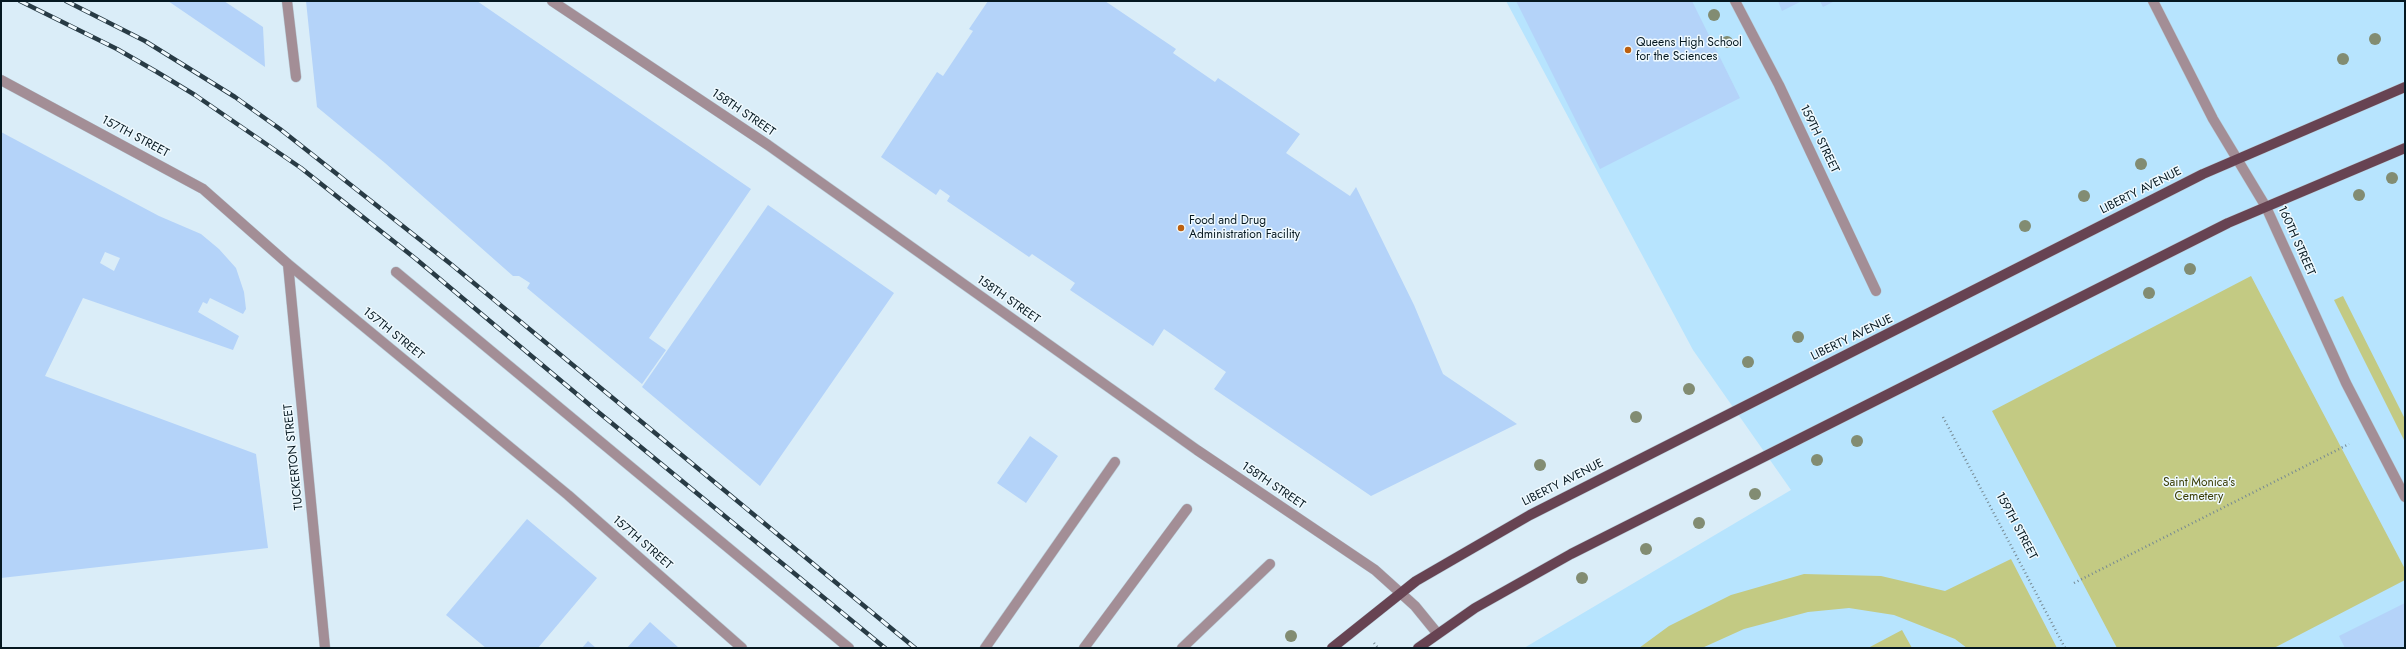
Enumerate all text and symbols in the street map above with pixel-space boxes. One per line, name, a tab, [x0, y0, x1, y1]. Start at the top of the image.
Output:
place label: Queens High School for the Sciences	[1636, 36, 1742, 64]
marker: Queens High School for the Sciences	[1623, 45, 1633, 55]
street label: 158TH STREET	[708, 86, 778, 140]
street label: 159TH STREET	[1796, 103, 1842, 175]
street label: 157TH STREET	[99, 113, 171, 161]
street label: LIBERTY AVENUE	[2098, 164, 2184, 218]
street label: 160TH STREET	[2274, 204, 2318, 278]
place label: Food and Drug Administration Facility	[1189, 214, 1300, 242]
marker: Food and Drug Administration Facility	[1176, 223, 1186, 233]
street label: 158TH STREET	[974, 273, 1042, 327]
street label: 157TH STREET	[360, 305, 426, 363]
street label: LIBERTY AVENUE	[1809, 312, 1895, 364]
street label: TUCKERTON STREET	[281, 403, 307, 511]
street label: LIBERTY AVENUE	[1520, 456, 1606, 510]
street label: 158TH STREET	[1238, 459, 1308, 513]
park label: Saint Monica's Cemetery	[2163, 476, 2235, 504]
street label: 159TH STREET	[1992, 490, 2040, 562]
street label: 157TH STREET	[609, 513, 675, 573]

